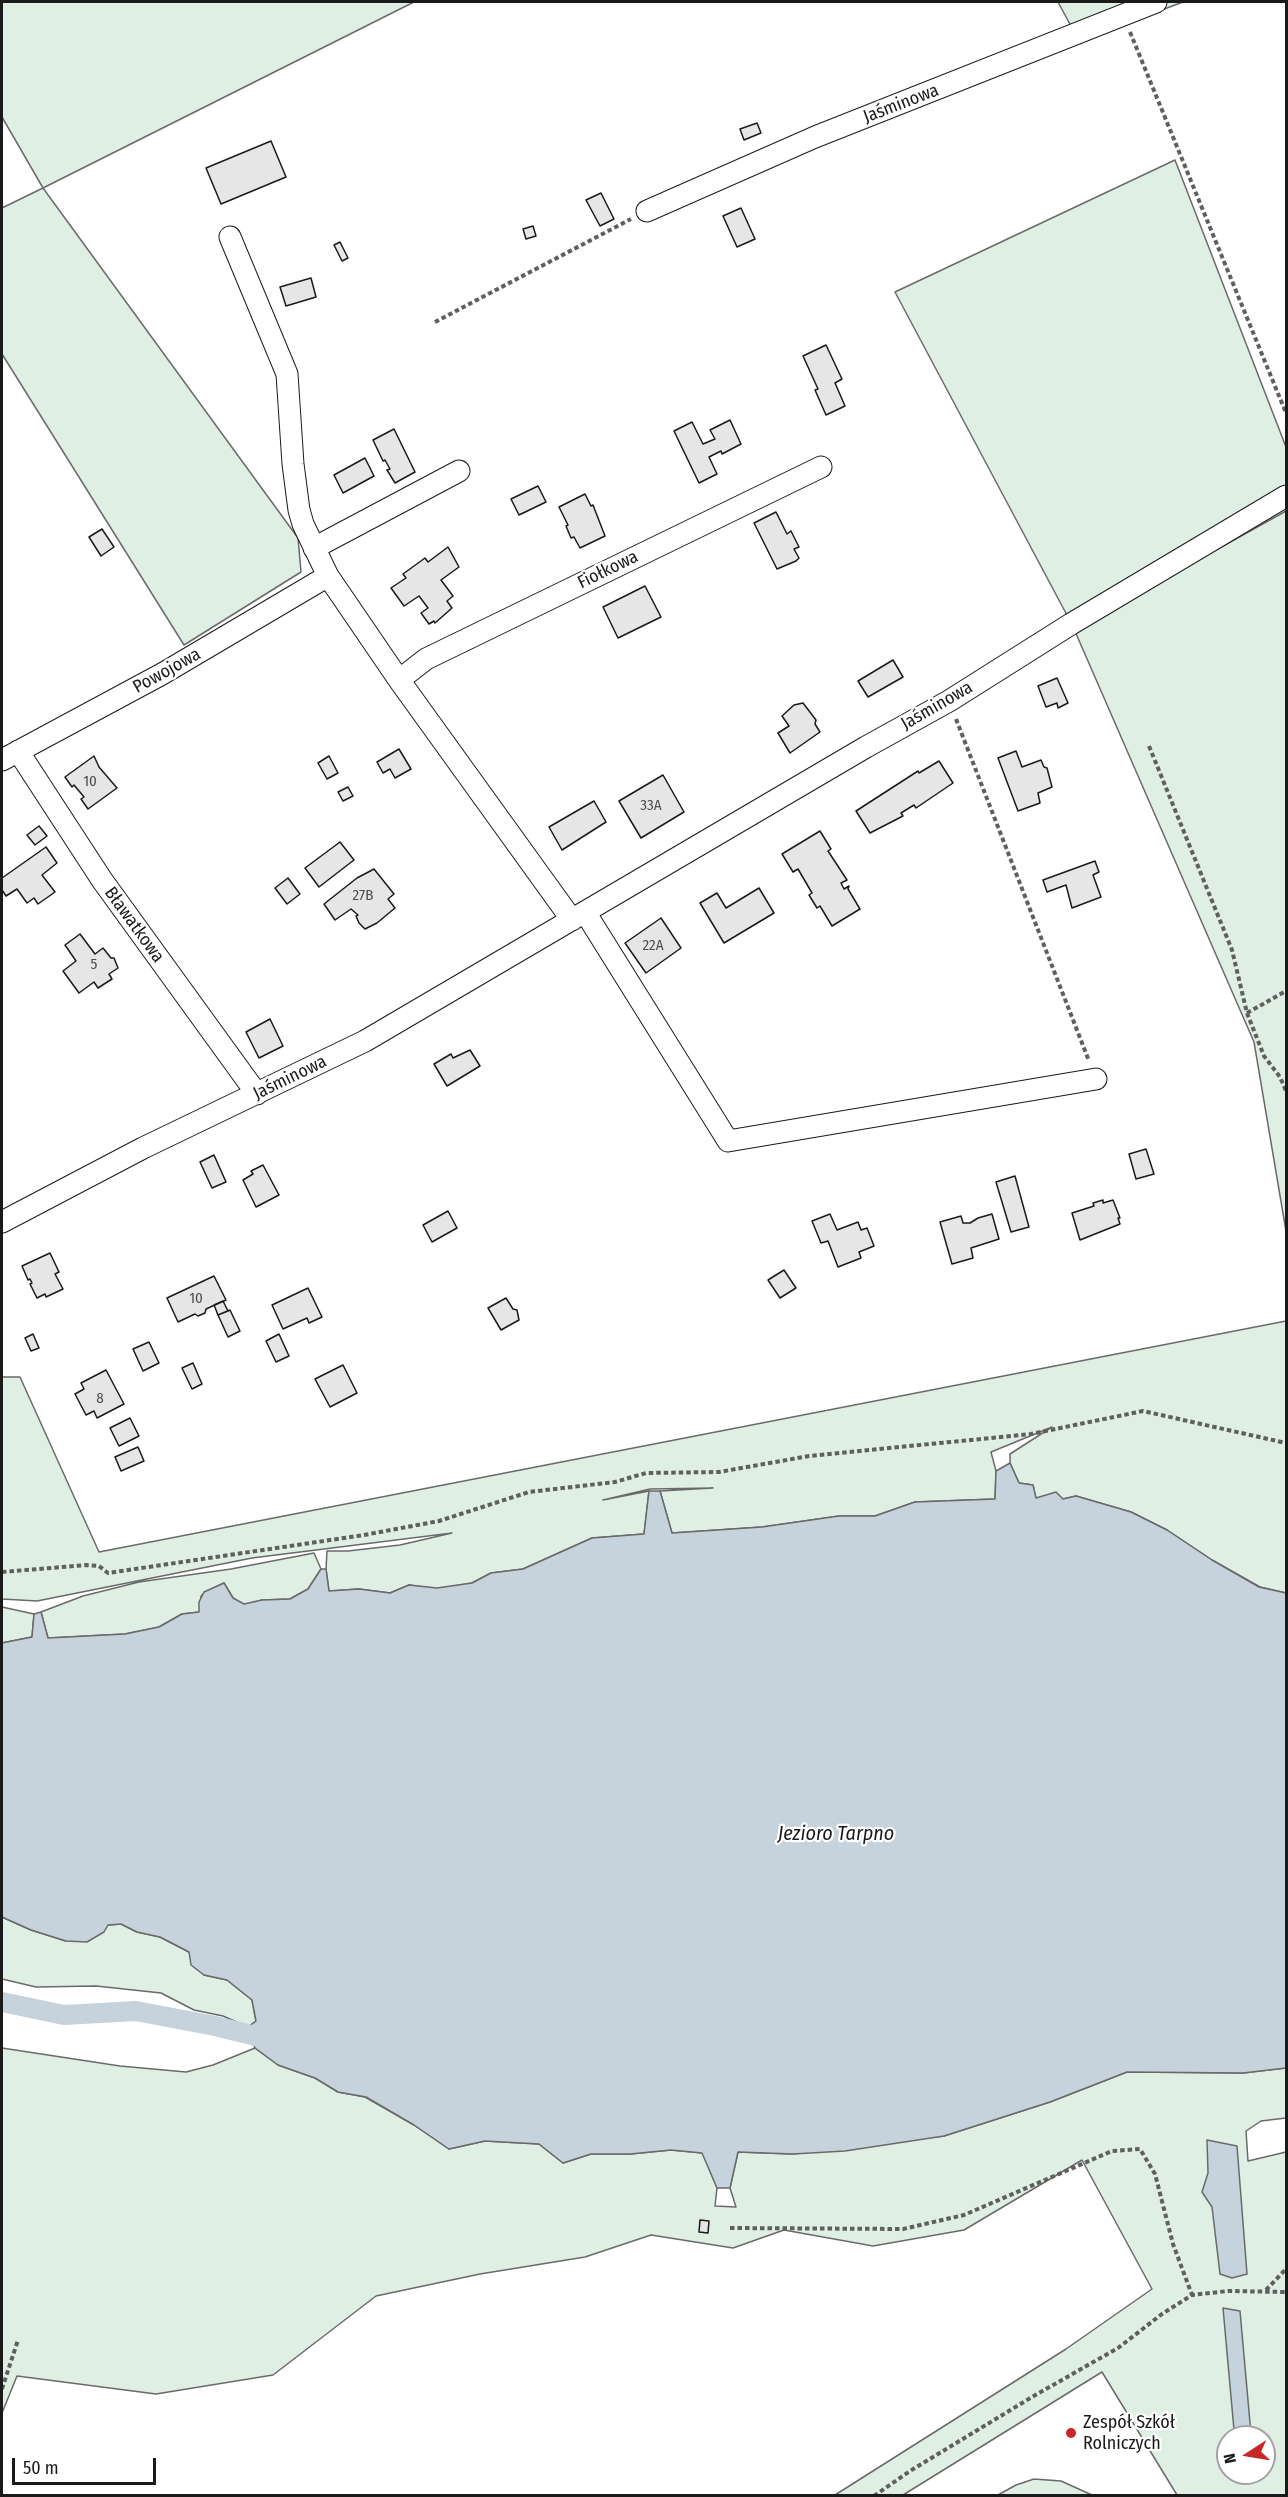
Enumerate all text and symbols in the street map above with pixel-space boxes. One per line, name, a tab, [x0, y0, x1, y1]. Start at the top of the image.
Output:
street label: Jaśminowa	[860, 80, 942, 128]
street label: Fiołkowa	[574, 546, 642, 594]
street label: Powojowa	[129, 644, 205, 698]
street label: Jaśminowa	[897, 677, 977, 735]
house number: 10	[83, 773, 97, 791]
house number: 33A	[640, 797, 662, 815]
street label: Bławatkowa	[99, 883, 169, 967]
house number: 27B	[353, 887, 373, 905]
house number: 22A	[642, 937, 664, 955]
house number: 5	[91, 956, 97, 974]
street label: Jaśminowa	[250, 1051, 330, 1105]
house number: 10	[189, 1290, 203, 1308]
house number: 8	[96, 1390, 104, 1408]
water label: Jezioro Tarpno	[778, 1822, 894, 1846]
place label: Zespół Szkół Rolniczych	[1083, 2412, 1175, 2454]
north arrow	[1216, 2425, 1276, 2485]
marker: Zespół Szkół Rolniczych	[1064, 2426, 1078, 2440]
scale bar	[15, 2446, 159, 2484]
text: N	[1220, 2452, 1240, 2465]
text: 50 m	[23, 2457, 59, 2479]

